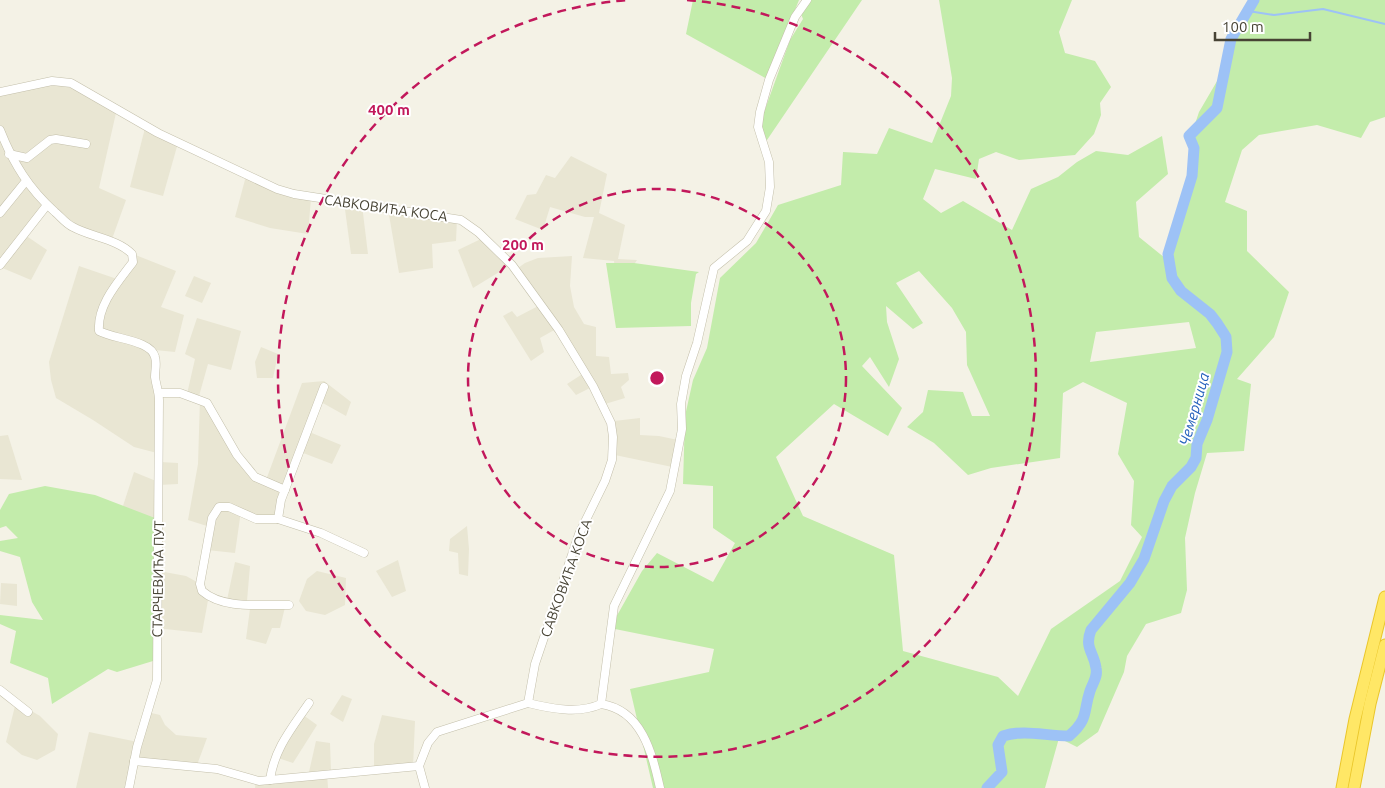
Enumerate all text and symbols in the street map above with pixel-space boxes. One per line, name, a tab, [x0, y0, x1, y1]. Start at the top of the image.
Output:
scale bar	[1215, 10, 1310, 42]
text: 100 m	[1222, 18, 1264, 35]
text: 400 m	[368, 101, 410, 118]
street label: САВКОВИЋА КОСА	[323, 191, 449, 225]
text: 200 m	[502, 236, 544, 253]
centre of rings	[648, 369, 666, 387]
water label: Чемерница	[1176, 371, 1212, 447]
street label: САВКОВИЋА КОСА	[537, 517, 595, 639]
street label: СТАРЧЕВИЋА ПУТ	[149, 520, 167, 638]

